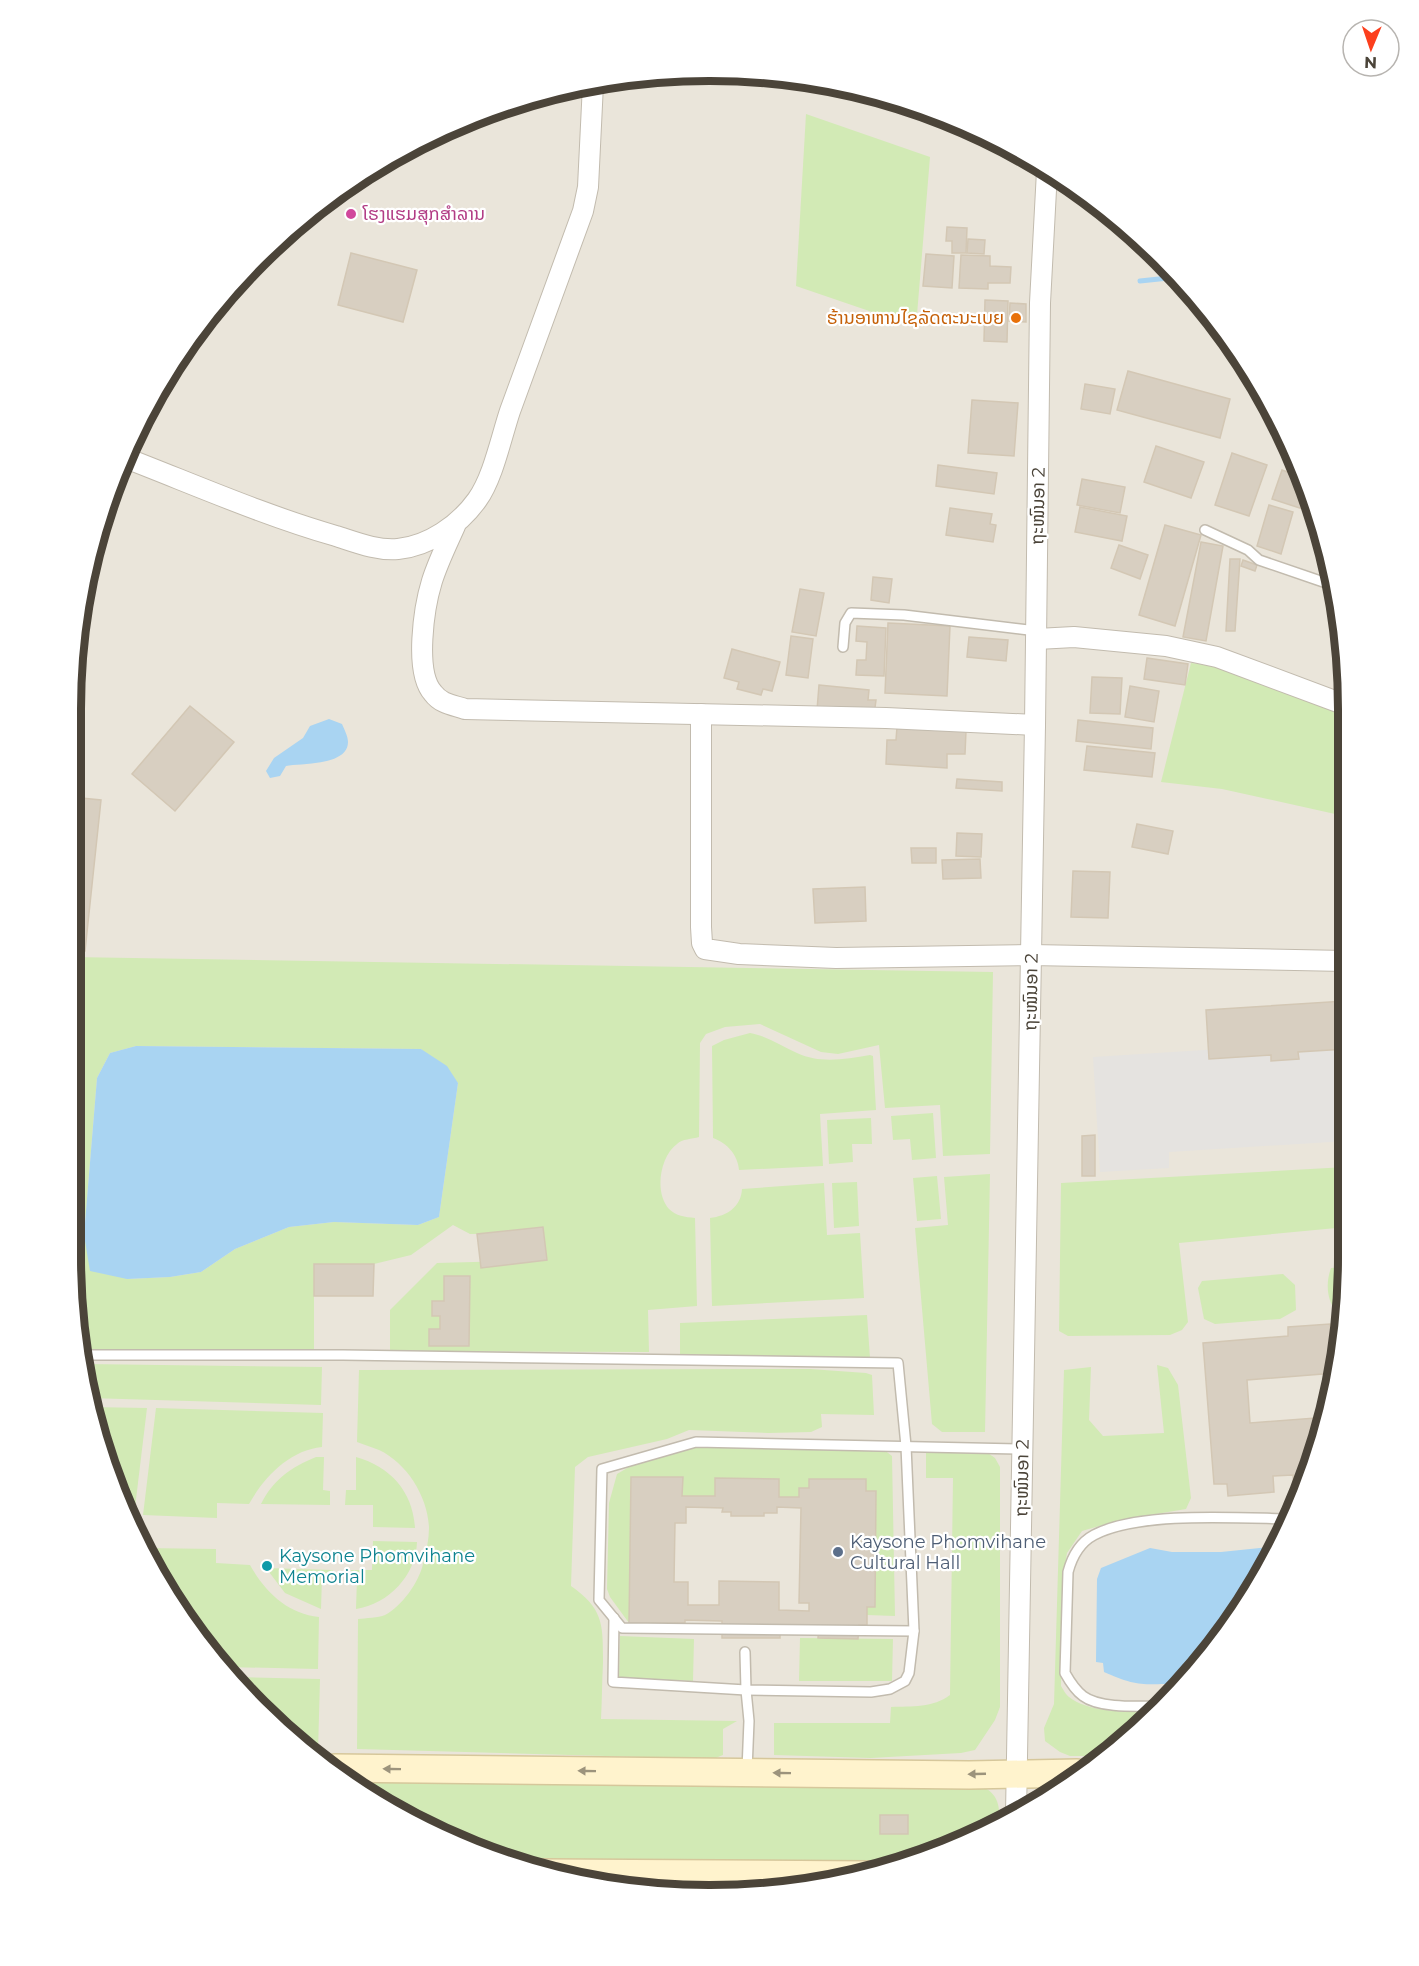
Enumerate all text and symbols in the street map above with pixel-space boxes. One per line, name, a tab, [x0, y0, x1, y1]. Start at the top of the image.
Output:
north arrow	[1341, 18, 1401, 78]
text: N	[1364, 53, 1377, 72]
place label: ໂຮງແຮມສຸກສໍາລານ	[362, 203, 485, 225]
marker: ໂຮງແຮມສຸກສໍາລານ	[344, 207, 358, 221]
place label: ຮ້ານອາຫານໄຊລັດຕະນະເບຍ	[827, 307, 1004, 329]
marker: ຮ້ານອາຫານໄຊລັດຕະນະເບຍ	[1009, 311, 1023, 325]
street label: ຖະໜົນອາ 2	[1026, 467, 1050, 545]
street label: ຖະໜົນອາ 2	[1019, 953, 1043, 1031]
street label: ຖະໜົນອາ 2	[1010, 1439, 1034, 1517]
place label: Kaysone Phomvihane Cultural Hall	[850, 1531, 1046, 1574]
place label: Kaysone Phomvihane Memorial	[279, 1545, 475, 1588]
marker: Kaysone Phomvihane Cultural Hall	[831, 1545, 845, 1559]
marker: Kaysone Phomvihane Memorial	[260, 1559, 274, 1573]
one-way arrow	[382, 1764, 401, 1774]
one-way arrow	[577, 1766, 596, 1776]
one-way arrow	[772, 1768, 791, 1778]
one-way arrow	[967, 1770, 986, 1779]

